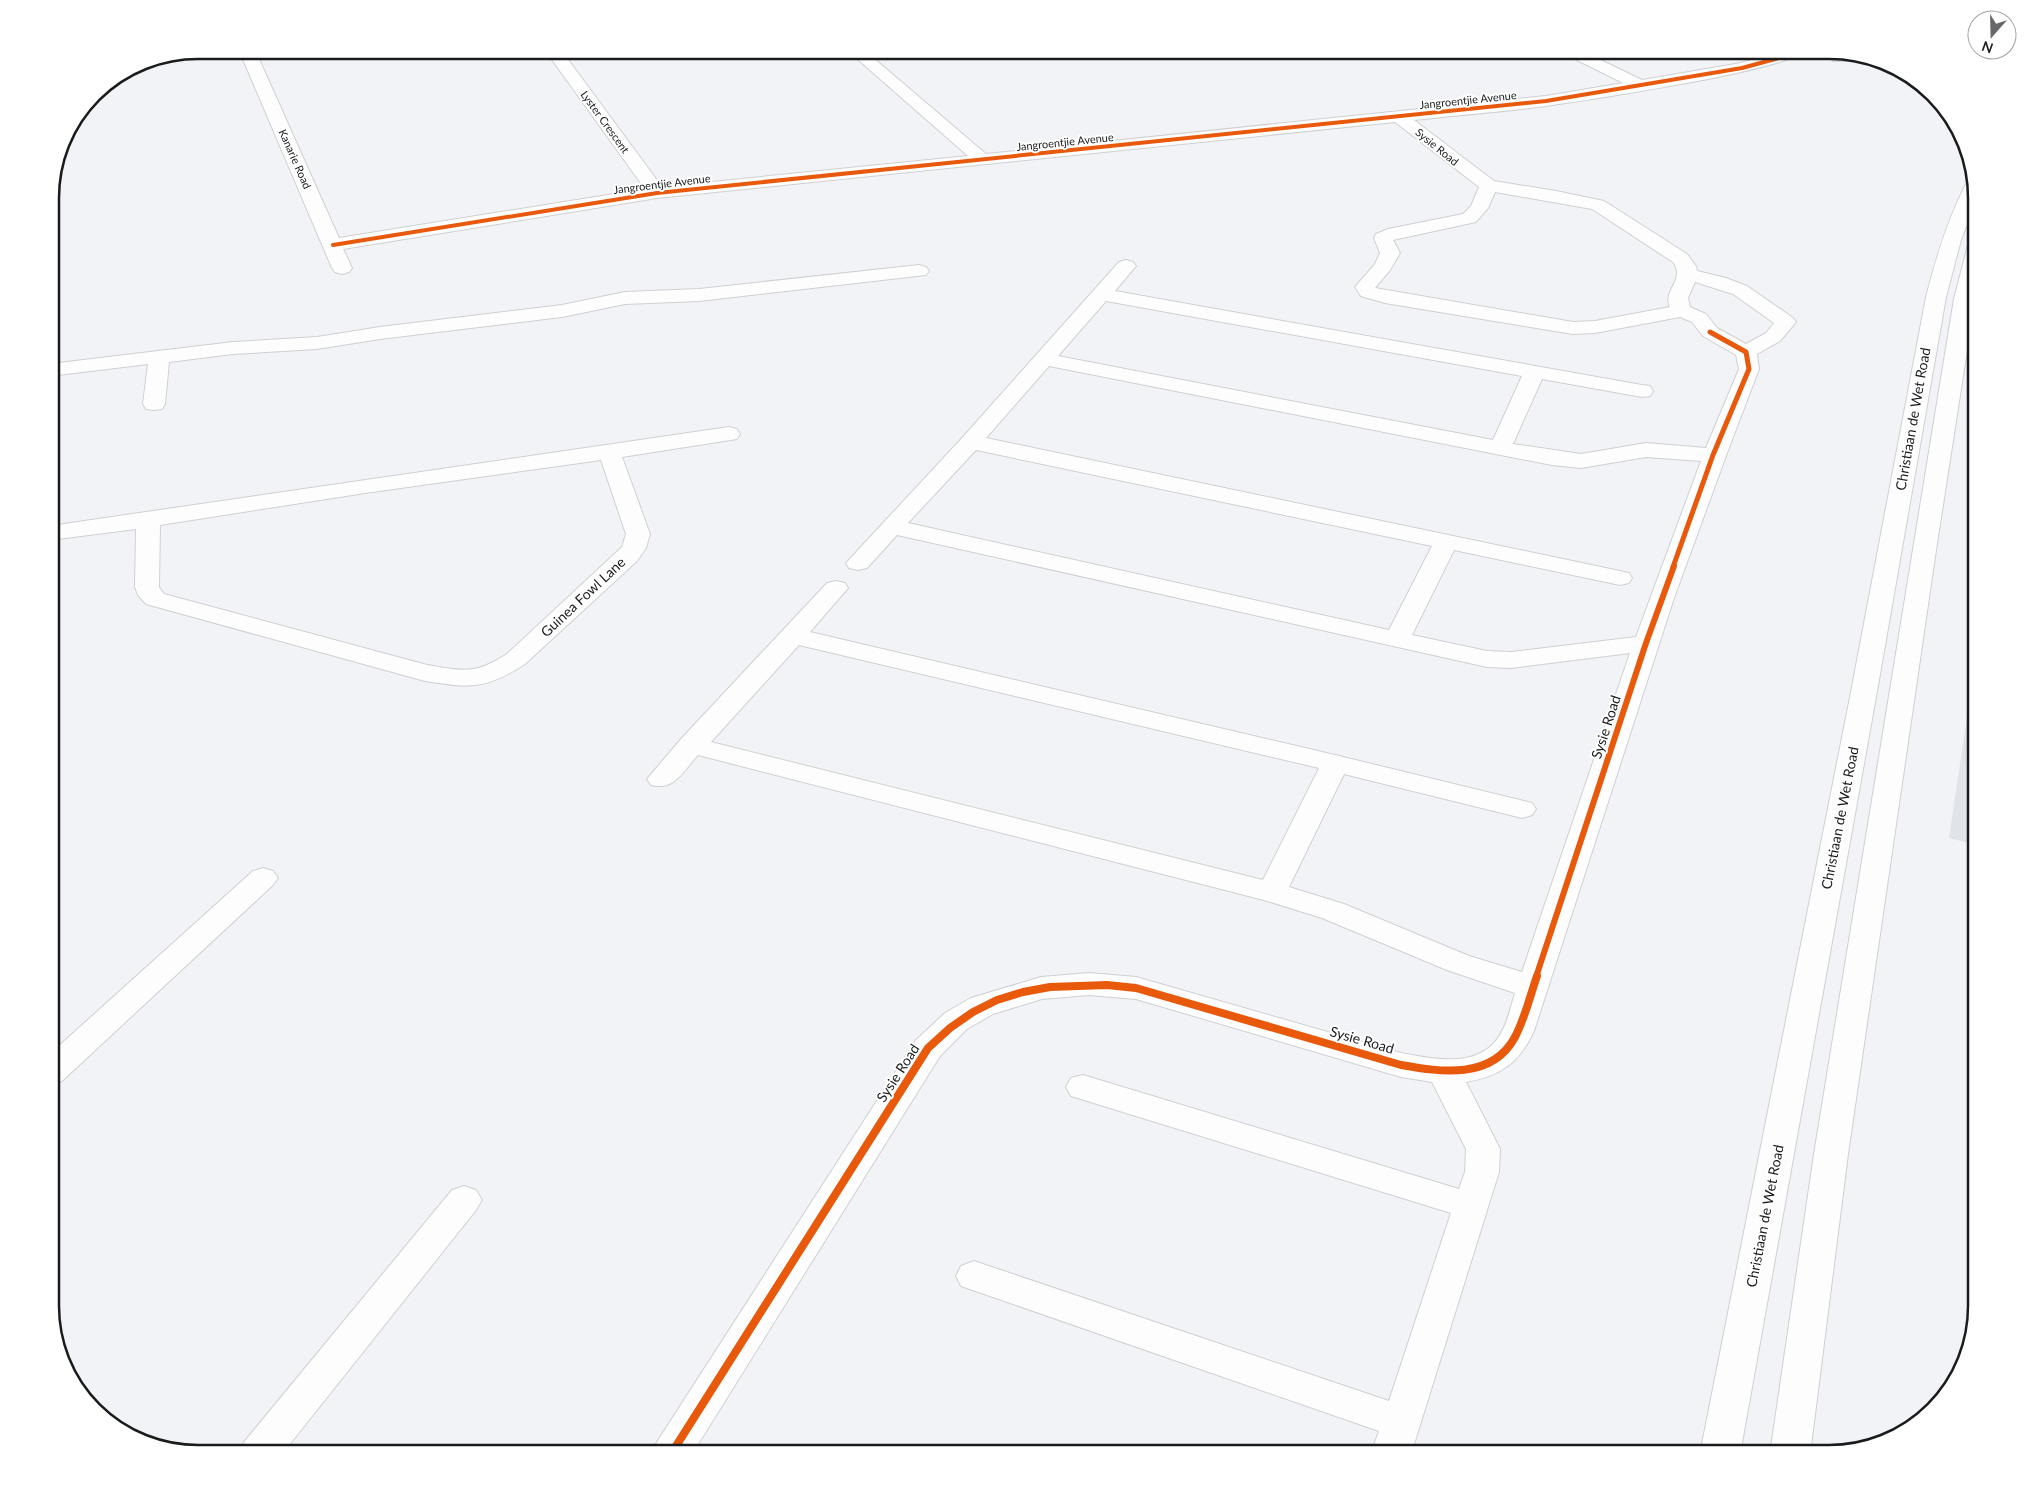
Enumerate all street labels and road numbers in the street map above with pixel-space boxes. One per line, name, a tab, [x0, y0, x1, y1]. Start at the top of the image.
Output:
street label: Lyster Crescent	[578, 88, 632, 155]
street label: Jangroentjie Avenue	[1419, 88, 1517, 111]
street label: Sysie Road	[1413, 125, 1461, 168]
street label: Kanarie Road	[277, 127, 314, 191]
street label: Jangroentjie Avenue	[1016, 130, 1114, 153]
street label: Jangroentjie Avenue	[613, 171, 711, 196]
street label: Christiaan de Wet Road	[1892, 346, 1933, 492]
street label: Guinea Fowl Lane	[537, 553, 628, 640]
street label: Sysie Road	[1587, 693, 1624, 761]
street label: Christiaan de Wet Road	[1817, 745, 1862, 891]
street label: Sysie Road	[1328, 1022, 1396, 1057]
street label: Sysie Road	[873, 1041, 923, 1105]
street label: Christiaan de Wet Road	[1742, 1143, 1787, 1289]

